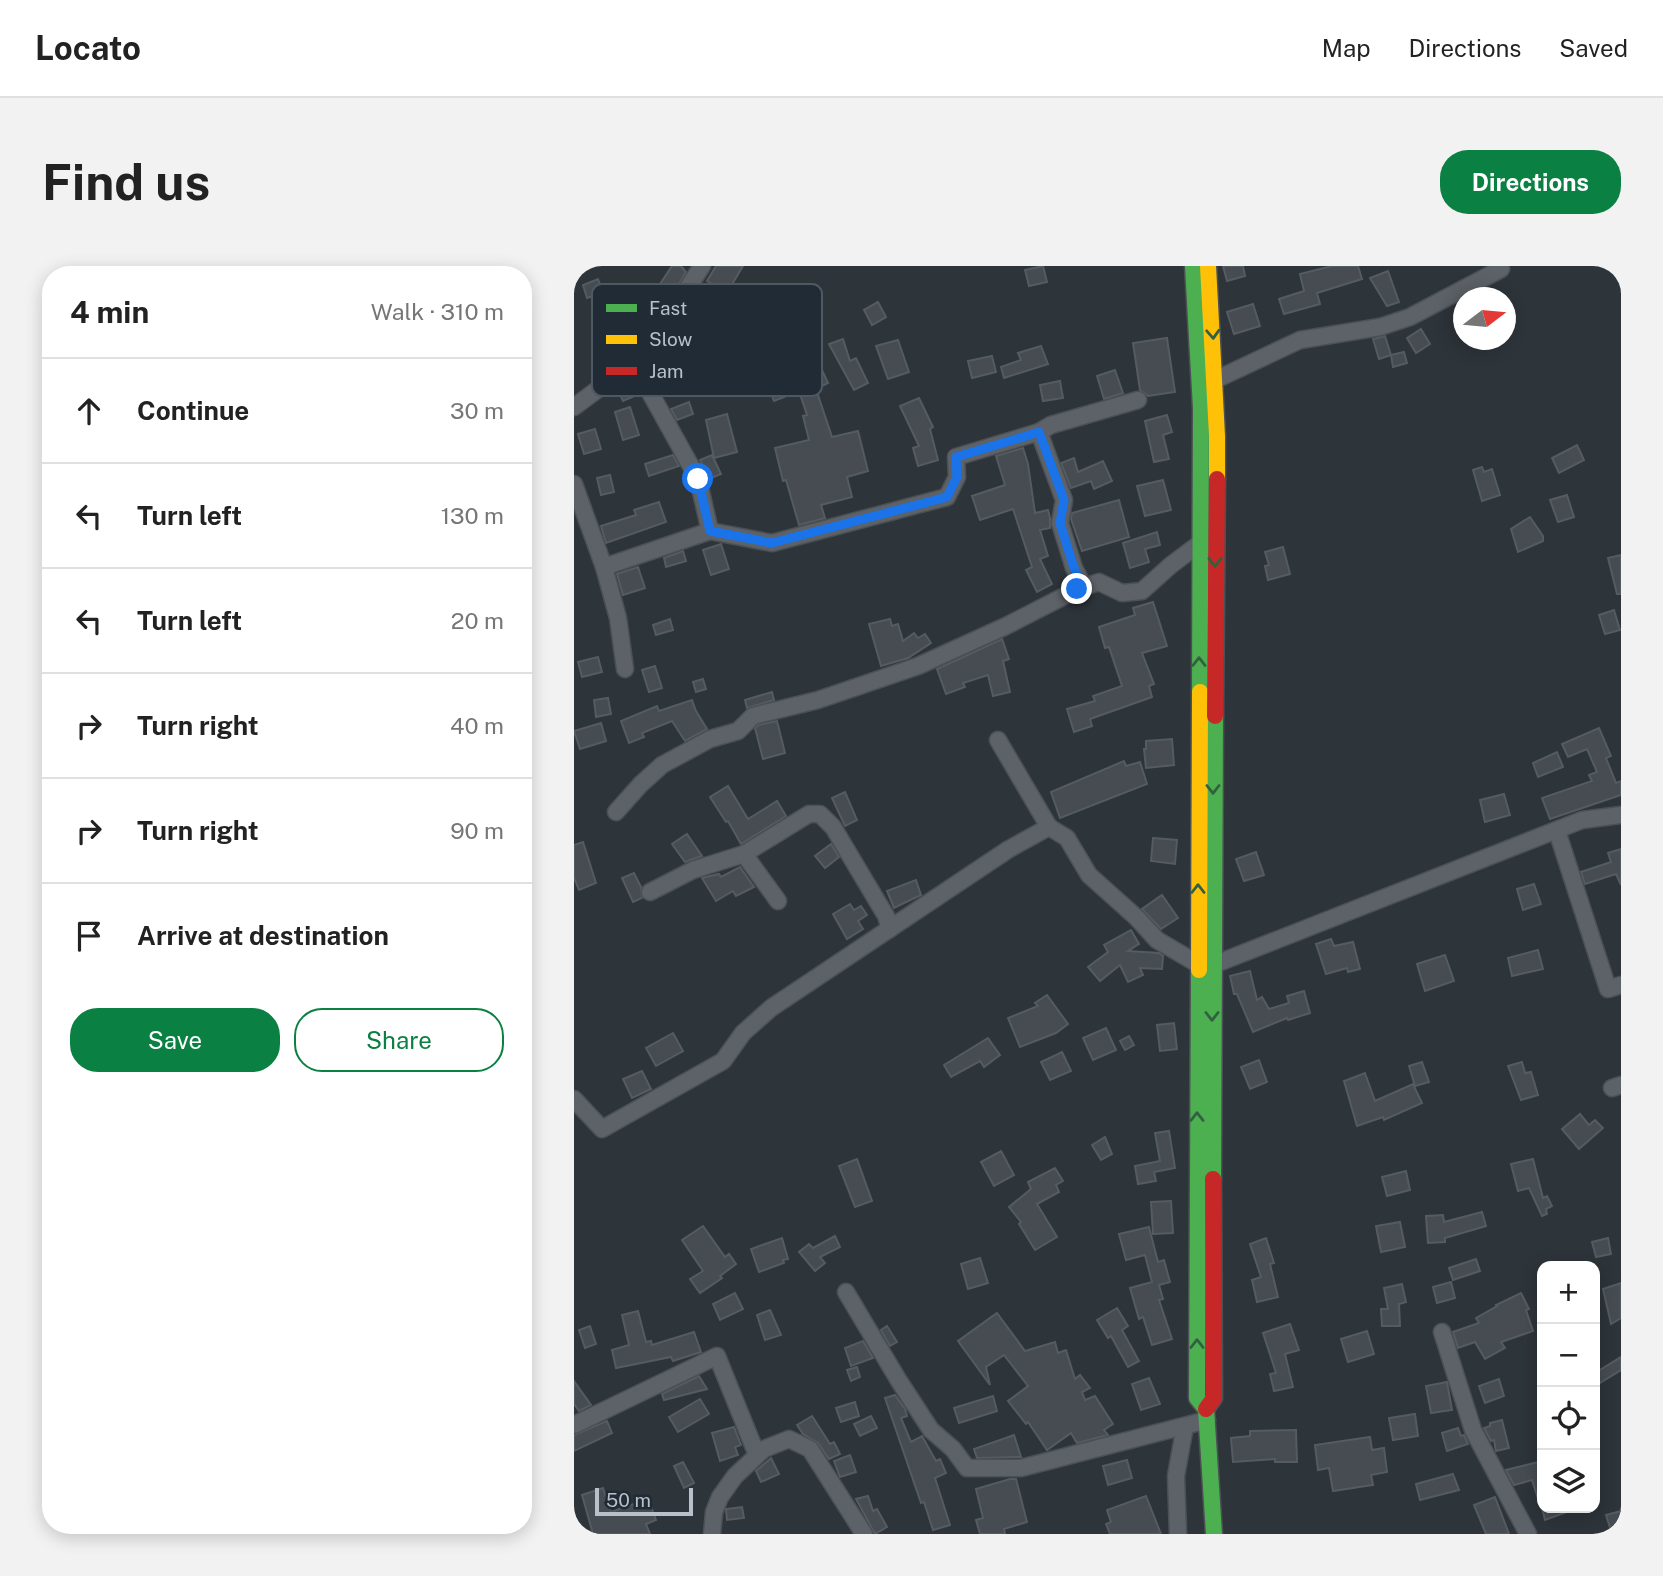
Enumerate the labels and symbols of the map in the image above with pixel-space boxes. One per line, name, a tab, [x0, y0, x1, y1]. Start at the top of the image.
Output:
legend	[592, 284, 822, 396]
north arrow	[1453, 287, 1516, 350]
text: Fast	[649, 297, 687, 319]
text: Slow	[649, 328, 693, 350]
one-way arrow	[1205, 329, 1220, 340]
text: Jam	[649, 360, 683, 382]
route start	[682, 463, 713, 494]
one-way arrow	[1207, 556, 1222, 567]
route end	[1061, 573, 1092, 604]
one-way arrow	[1191, 656, 1207, 666]
one-way arrow	[1205, 784, 1221, 795]
one-way arrow	[1190, 883, 1206, 894]
one-way arrow	[1205, 1011, 1220, 1022]
one-way arrow	[1189, 1111, 1205, 1121]
one-way arrow	[1189, 1338, 1205, 1349]
scale bar	[595, 1485, 693, 1517]

